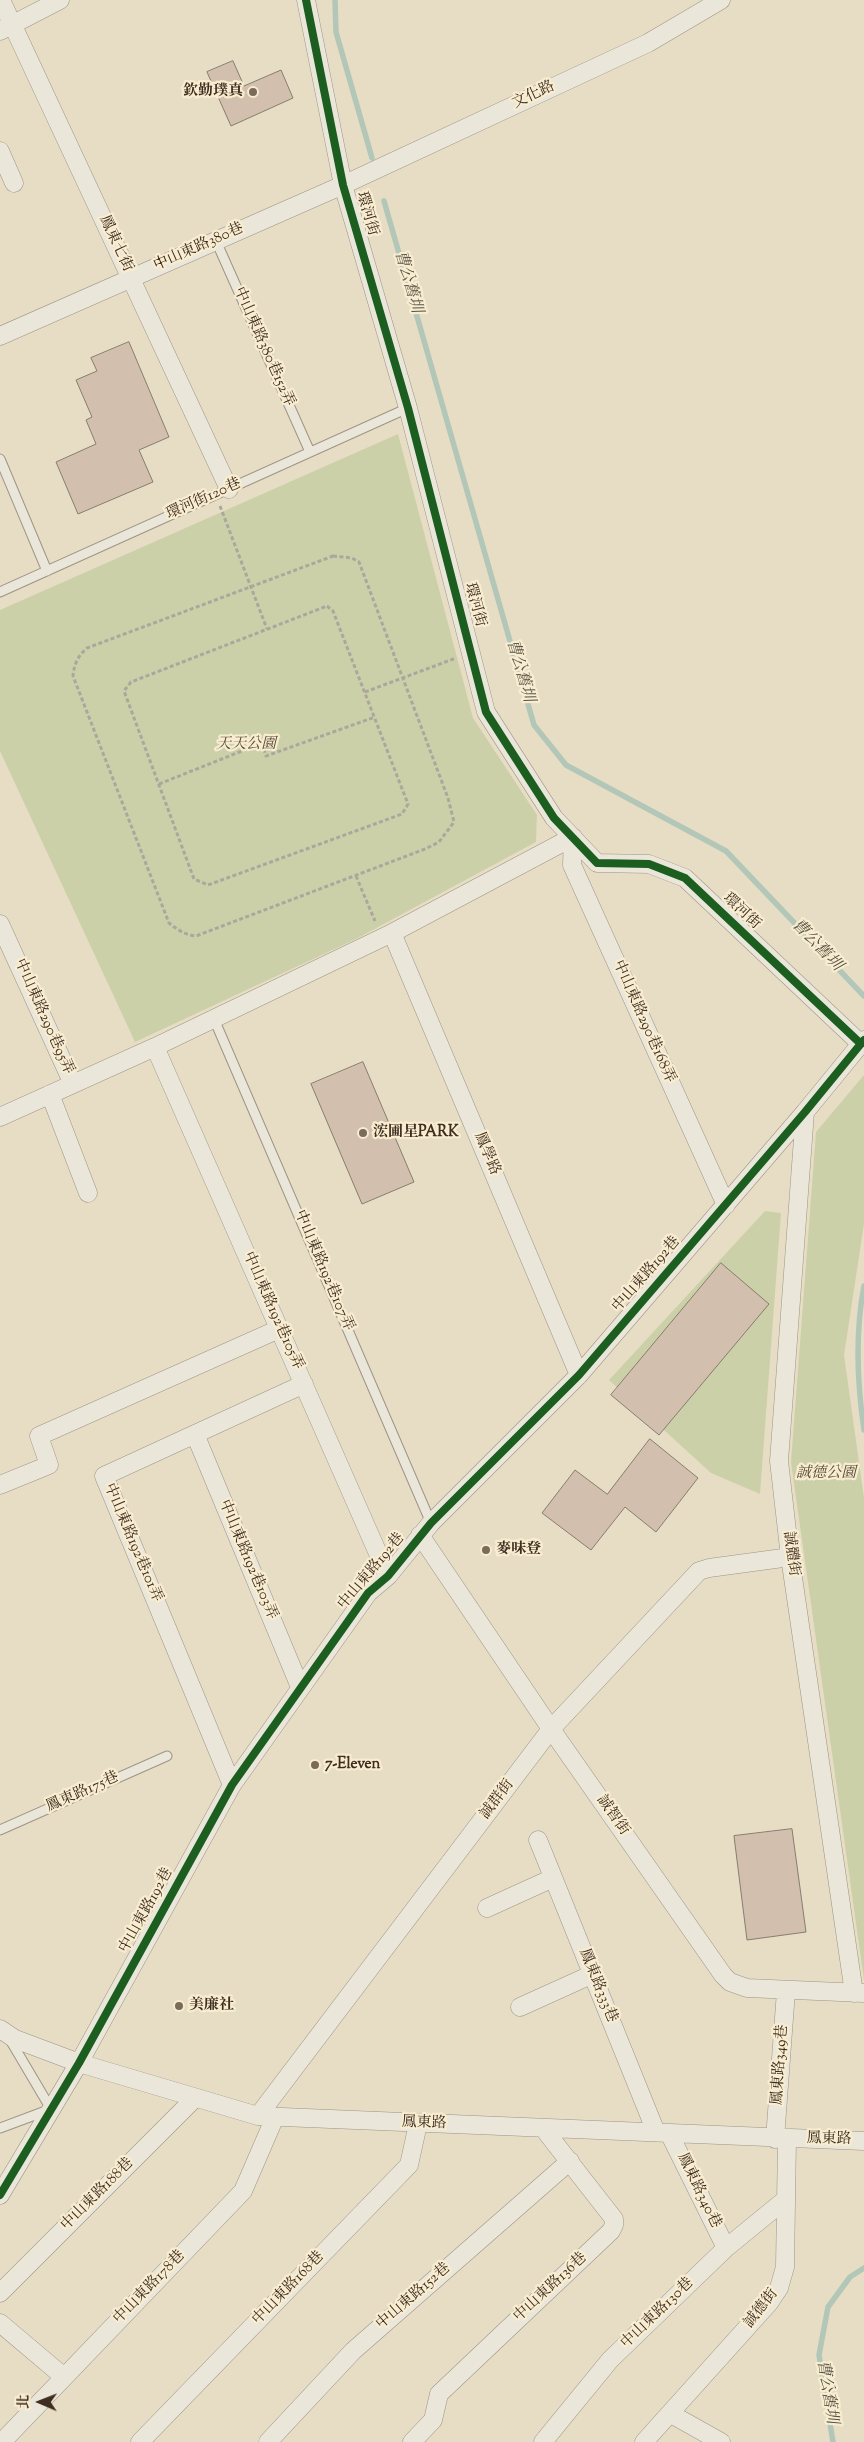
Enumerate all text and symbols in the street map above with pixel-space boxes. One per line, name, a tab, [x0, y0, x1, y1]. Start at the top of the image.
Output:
street label: 文化路	[510, 78, 558, 114]
place label: 欽勤璞真	[183, 83, 243, 101]
marker: 欽勤璞真	[247, 86, 259, 98]
street label: 環河街	[351, 190, 381, 238]
street label: 鳳東七街	[94, 213, 136, 275]
street label: 中山東路380巷	[151, 220, 247, 276]
water label: 曹公舊圳	[389, 249, 425, 315]
street label: 中山東路380巷152弄	[229, 285, 297, 409]
street label: 環河街120巷	[164, 475, 244, 525]
street label: 環河街	[459, 581, 489, 629]
water label: 曹公舊圳	[501, 638, 537, 704]
park label: 天天公園	[216, 736, 276, 754]
street label: 環河街	[718, 890, 764, 934]
water label: 曹公舊圳	[787, 916, 845, 976]
street label: 中山東路290巷95弄	[9, 956, 77, 1078]
street label: 中山東路290巷168弄	[608, 958, 678, 1086]
place label: 浤圃星PARK	[373, 1124, 459, 1142]
marker: 浤圃星PARK	[357, 1127, 369, 1139]
street label: 鳳學路	[469, 1130, 503, 1178]
street label: 中山東路192巷107弄	[289, 1208, 357, 1334]
street label: 中山東路192巷	[609, 1234, 685, 1316]
street label: 中山東路192巷105弄	[238, 1249, 306, 1373]
park label: 誠德公園	[796, 1465, 856, 1483]
street label: 中山東路192巷101弄	[99, 1481, 165, 1605]
street label: 中山東路192巷103弄	[214, 1497, 280, 1623]
street label: 中山東路192巷	[335, 1530, 409, 1614]
street label: 誠體街	[778, 1530, 802, 1578]
place label: 麥味登	[496, 1541, 541, 1559]
marker: 麥味登	[480, 1544, 492, 1556]
place label: 7-Eleven	[325, 1756, 380, 1774]
marker: 7-Eleven	[309, 1759, 321, 1771]
street label: 鳳東路175巷	[44, 1769, 122, 1817]
street label: 誠群街	[477, 1777, 519, 1823]
street label: 誠智街	[592, 1792, 632, 1840]
street label: 中山東路192巷	[116, 1865, 178, 1957]
street label: 鳳東路333巷	[574, 1946, 620, 2026]
place label: 美廉社	[189, 1997, 234, 2015]
marker: 美廉社	[173, 2000, 185, 2012]
street label: 鳳東路349巷	[769, 2024, 793, 2106]
street label: 鳳東路	[401, 2114, 447, 2134]
street label: 鳳東路	[806, 2131, 852, 2149]
street label: 鳳東路340巷	[672, 2150, 724, 2232]
street label: 中山東路188巷	[58, 2155, 138, 2235]
street label: 中山東路178巷	[110, 2248, 190, 2328]
street label: 中山東路168巷	[250, 2249, 328, 2329]
street label: 中山東路136巷	[511, 2250, 591, 2326]
street label: 中山東路152巷	[373, 2260, 455, 2334]
street label: 中山東路130巷	[618, 2275, 698, 2353]
street label: 誠德街	[741, 2286, 783, 2332]
water label: 曹公舊圳	[812, 2359, 840, 2425]
north arrow	[15, 2377, 65, 2427]
text: 北	[15, 2395, 35, 2409]

